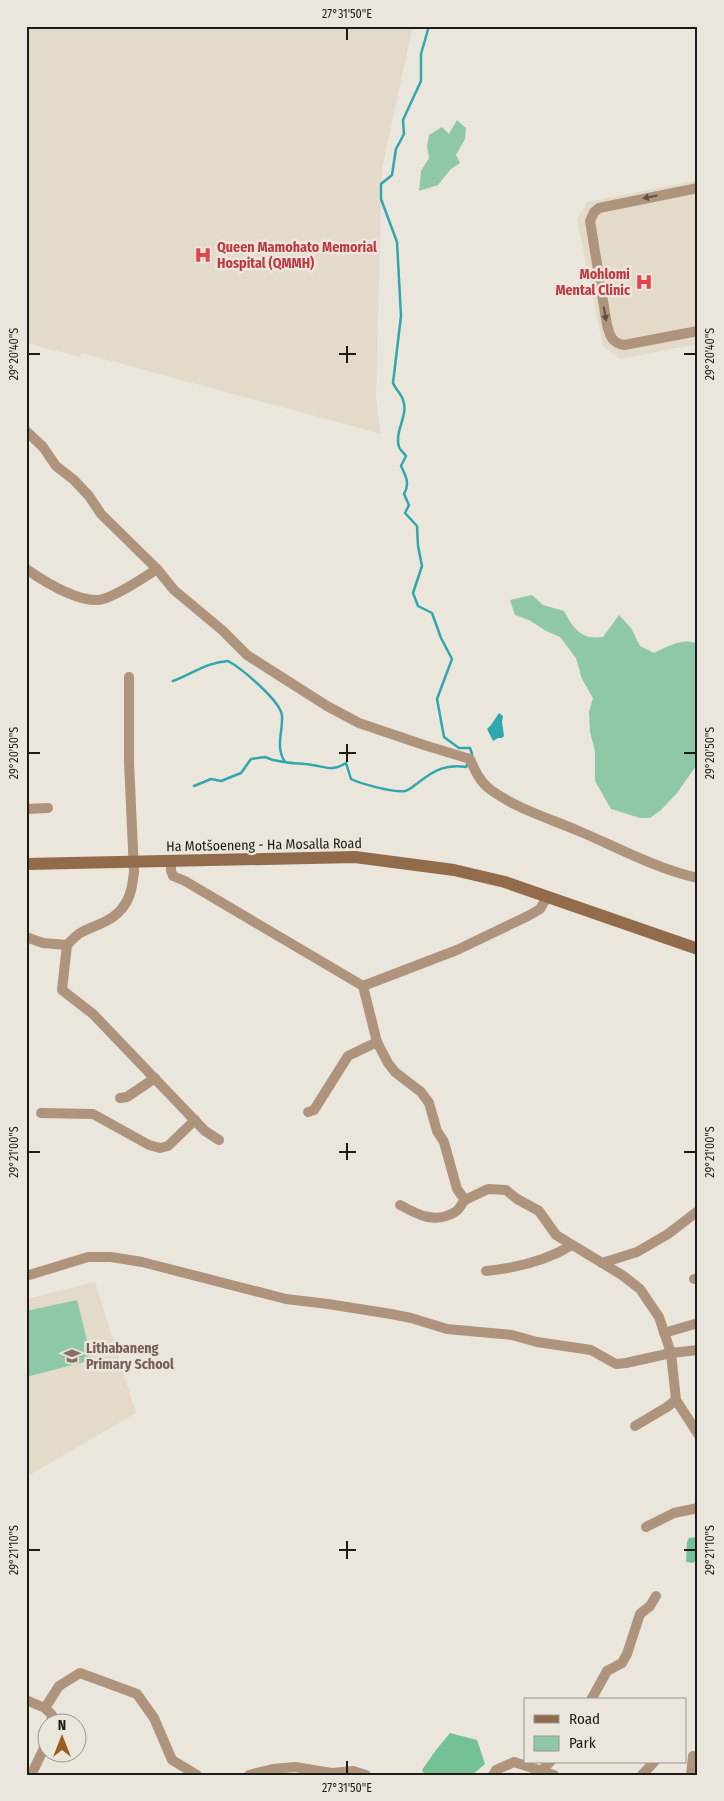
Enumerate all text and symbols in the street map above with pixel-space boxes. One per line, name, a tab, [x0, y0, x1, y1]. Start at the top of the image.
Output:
text: 27°31'50"E	[322, 7, 372, 21]
one-way arrow	[641, 194, 657, 202]
place label: Queen Mamohato Memorial Hospital (QMMH)	[217, 239, 377, 272]
hospital icon: Queen Mamohato Memorial Hospital (QMMH)	[193, 245, 213, 265]
place label: Mohlomi Mental Clinic	[555, 266, 631, 299]
hospital icon: Mohlomi Mental Clinic	[634, 272, 654, 292]
one-way arrow	[601, 306, 609, 322]
text: 29°20'40"S	[7, 328, 21, 380]
text: 29°20'40"S	[703, 328, 717, 380]
text: 29°20'50"S	[7, 727, 21, 779]
text: 29°20'50"S	[703, 727, 717, 779]
street label: Ha Motšoeneng - Ha Mosalla Road	[166, 835, 362, 855]
text: 29°21'00"S	[7, 1126, 21, 1178]
text: 29°21'00"S	[703, 1126, 717, 1178]
place label: Lithabaneng Primary School	[86, 1340, 174, 1373]
school or university icon: Lithabaneng Primary School	[62, 1346, 82, 1366]
text: 29°21'10"S	[7, 1525, 21, 1575]
text: 29°21'10"S	[703, 1525, 717, 1575]
legend	[524, 1698, 686, 1764]
text: Road	[569, 1710, 600, 1728]
north arrow	[38, 1714, 88, 1764]
text: N	[58, 1717, 66, 1734]
text: Park	[569, 1734, 596, 1752]
text: 27°31'50"E	[322, 1781, 372, 1795]

